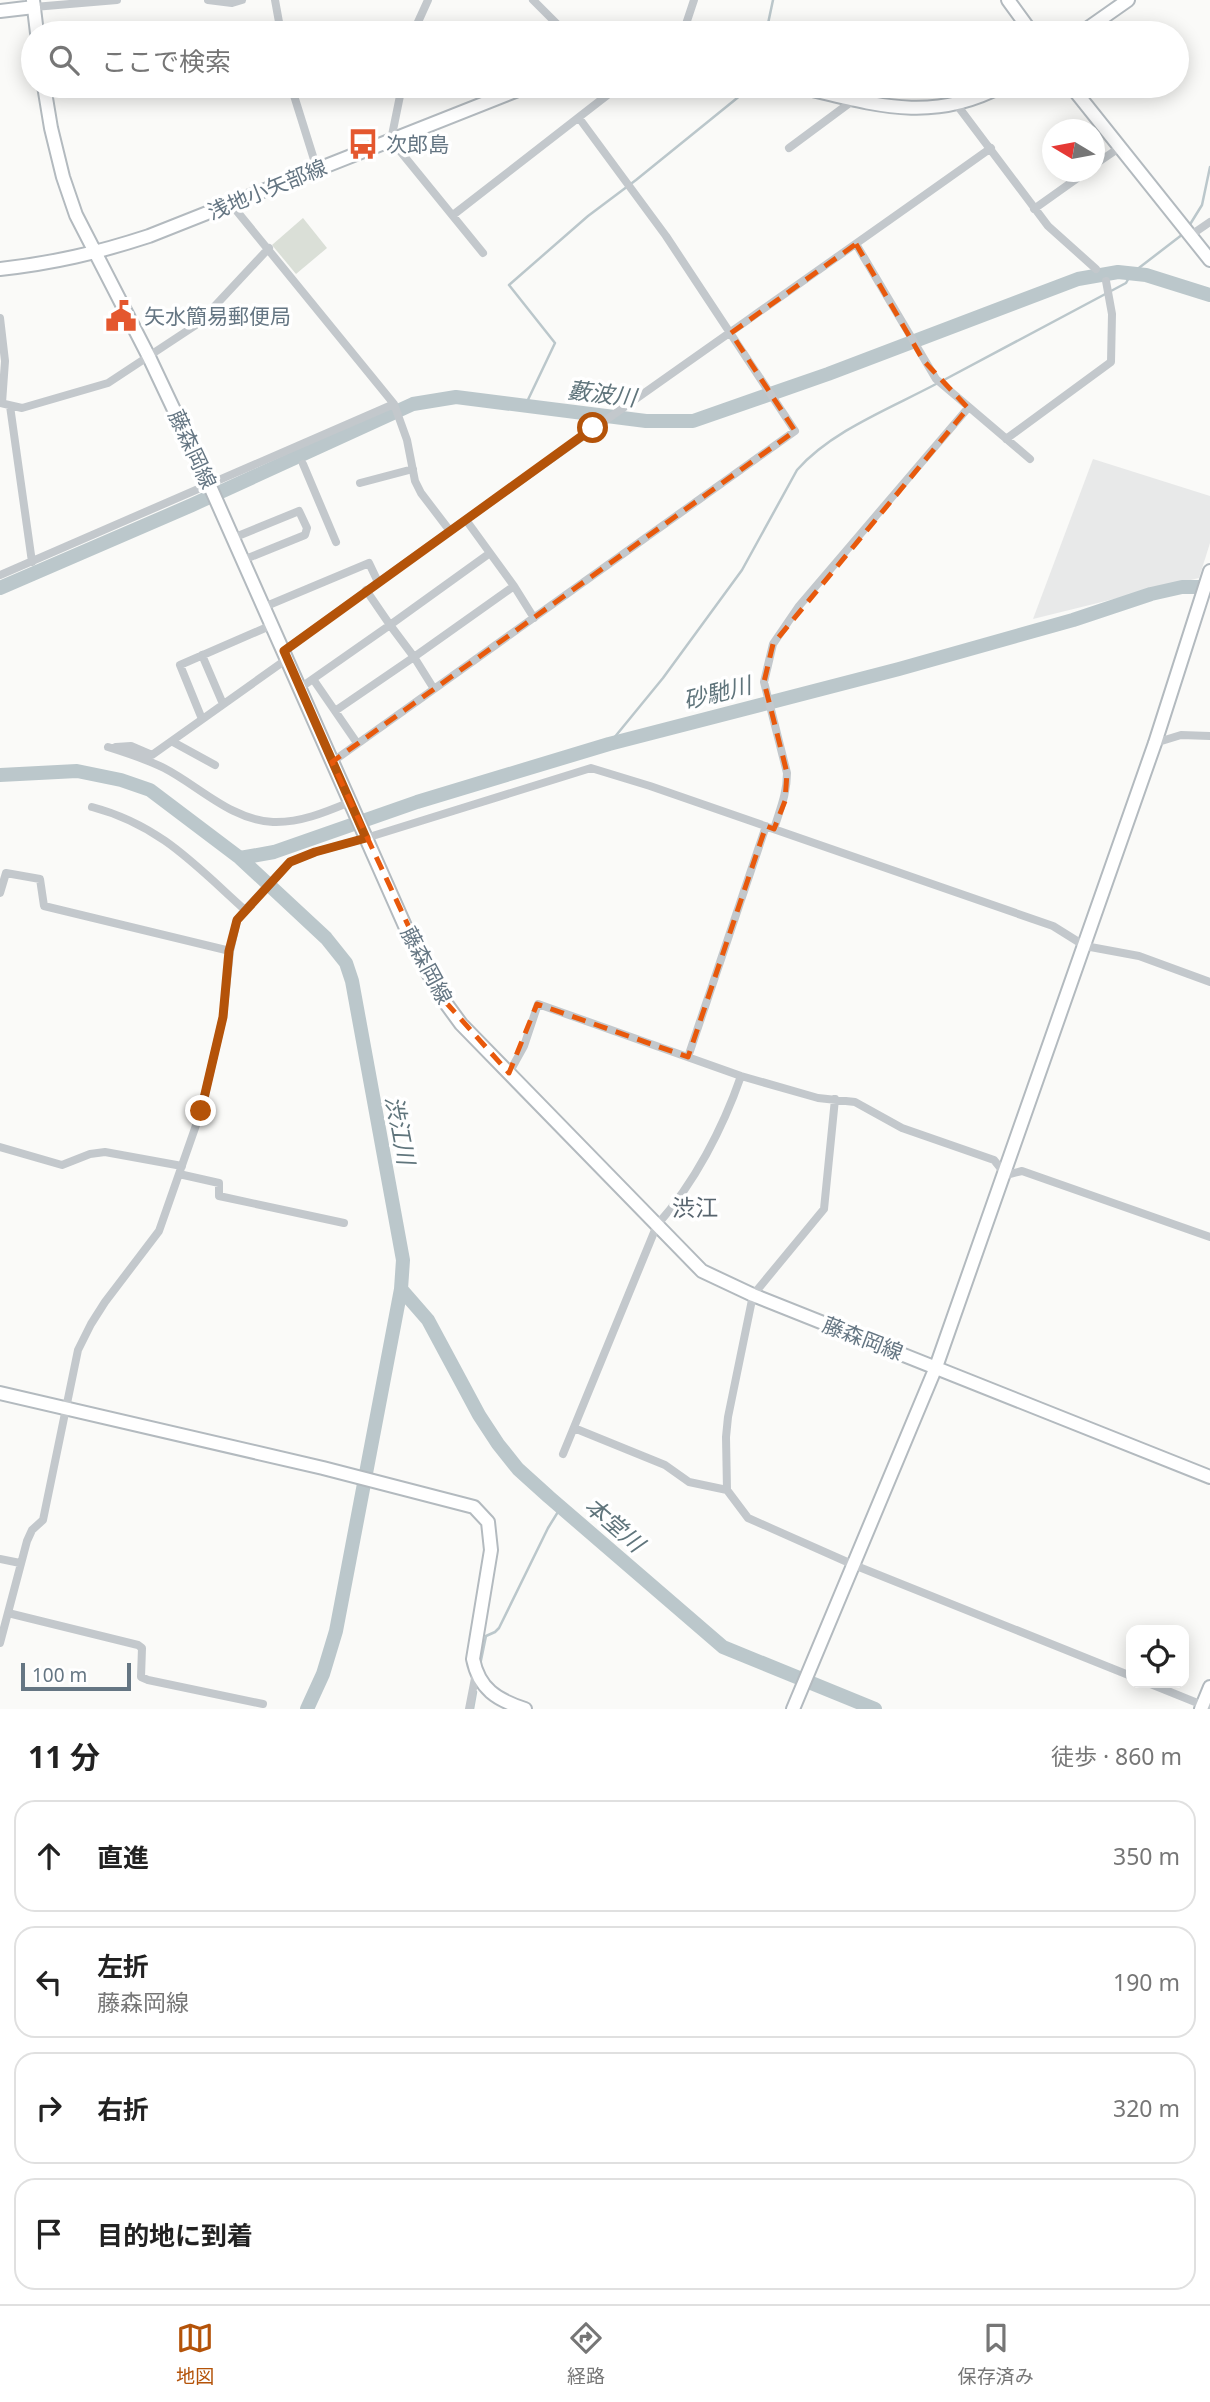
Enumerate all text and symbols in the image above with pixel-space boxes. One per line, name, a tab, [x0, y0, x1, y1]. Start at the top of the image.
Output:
search box	[21, 21, 1189, 98]
icon: search	[45, 41, 83, 79]
text: ここで検索	[101, 43, 231, 79]
north arrow	[1042, 119, 1105, 182]
bus stop icon: 次郎島	[346, 127, 380, 161]
place label: 次郎島	[386, 130, 449, 158]
street label: 浅地小矢部線	[203, 152, 331, 226]
public building icon: 矢水簡易郵便局	[104, 299, 138, 333]
place label: 矢水簡易郵便局	[144, 302, 291, 330]
water label: 藪波川	[566, 373, 641, 413]
street label: 藤森岡線	[163, 405, 223, 493]
route start	[577, 412, 608, 443]
water label: 砂馳川	[680, 667, 757, 716]
street label: 藤森岡線	[395, 921, 459, 1009]
water label: 渋江川	[379, 1093, 424, 1170]
route end	[185, 1095, 216, 1126]
district label: 渋江	[672, 1191, 718, 1223]
street label: 藤森岡線	[819, 1310, 907, 1366]
water label: 本堂川	[578, 1489, 654, 1561]
map controls	[1126, 1625, 1189, 1688]
button: locate	[1126, 1625, 1189, 1688]
scale bar	[21, 1660, 131, 1692]
text: 100 m	[32, 1662, 87, 1688]
text: 11 分	[28, 1736, 100, 1777]
text: 徒歩 · 860 m	[1051, 1740, 1182, 1772]
icon: ahead	[30, 1837, 68, 1875]
text: 直進	[97, 1839, 149, 1875]
text: 350 m	[1113, 1840, 1180, 1872]
text: 左折	[97, 1948, 149, 1984]
icon: left	[30, 1963, 68, 2001]
text: 190 m	[1113, 1966, 1180, 1998]
text: 藤森岡線	[97, 1986, 189, 2018]
icon: right	[30, 2089, 68, 2127]
text: 右折	[97, 2091, 149, 2127]
text: 320 m	[1113, 2092, 1180, 2124]
icon: arrive	[30, 2215, 68, 2253]
text: 目的地に到着	[97, 2217, 253, 2253]
tab: 地図	[176, 2319, 214, 2389]
tab: 経路	[567, 2319, 605, 2389]
tab: 保存済み	[958, 2319, 1034, 2389]

